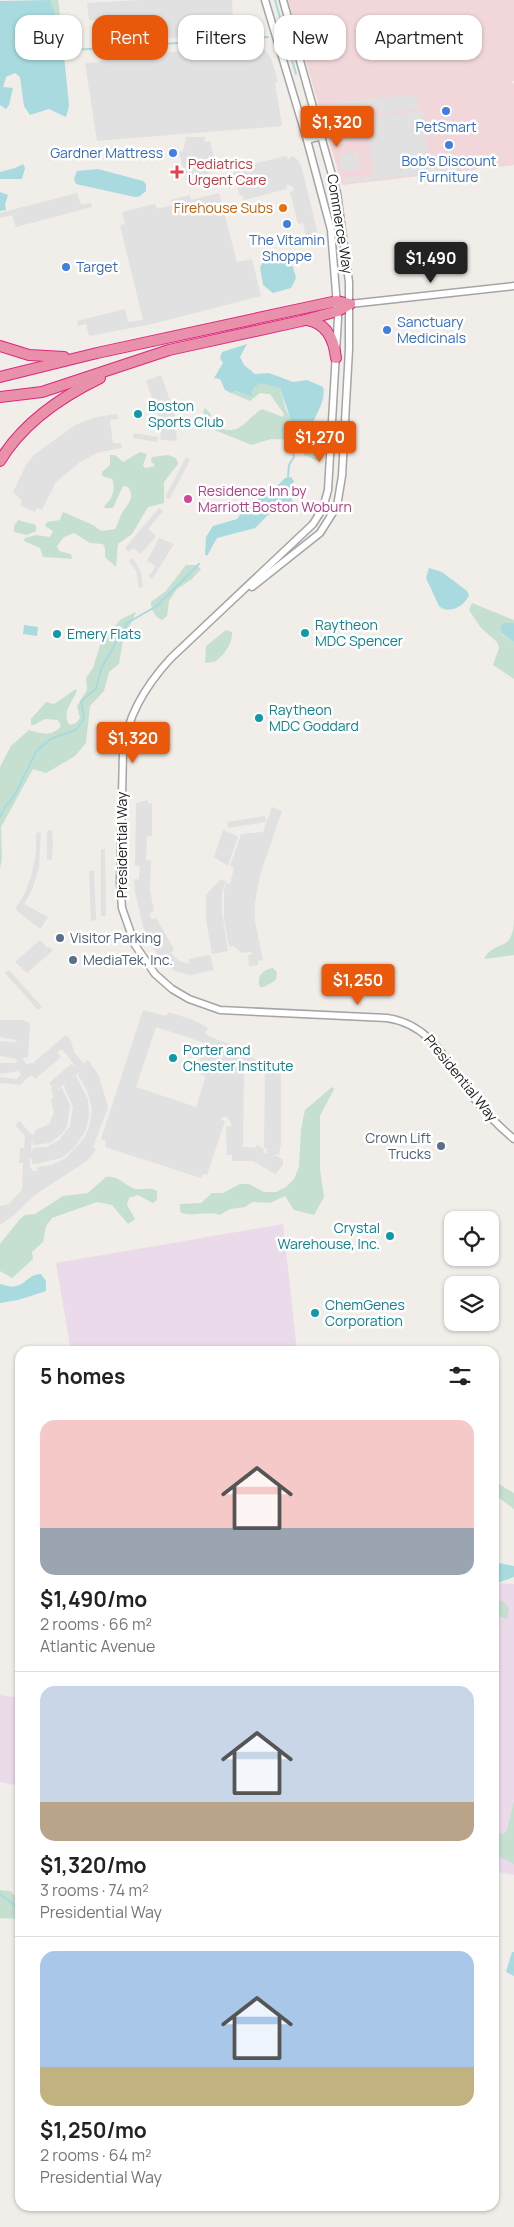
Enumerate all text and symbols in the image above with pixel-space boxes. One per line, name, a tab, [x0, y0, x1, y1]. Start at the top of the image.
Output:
chip: Buy	[15, 15, 82, 60]
chip: Rent	[92, 15, 168, 60]
chip: Filters	[178, 15, 264, 60]
chip: New	[274, 15, 346, 60]
chip: Apartment	[356, 15, 482, 60]
marker: PetSmart	[440, 105, 452, 117]
pin: $1,320	[296, 106, 378, 148]
text: $1,320	[312, 111, 362, 133]
place label: PetSmart	[415, 117, 477, 136]
marker: Bob's Discount Furniture	[443, 139, 455, 151]
place label: Gardner Mattress	[50, 143, 163, 162]
marker: Gardner Mattress	[167, 147, 179, 159]
place label: Bob's Discount Furniture	[402, 151, 497, 186]
place label: Pediatrics Urgent Care	[188, 154, 266, 189]
marker: Pediatrics Urgent Care	[170, 165, 184, 179]
street label: Commerce Way	[323, 173, 358, 276]
place label: Firehouse Subs	[174, 198, 273, 217]
marker: Firehouse Subs	[277, 202, 289, 214]
marker: The Vitamin Shoppe	[281, 218, 293, 230]
place label: The Vitamin Shoppe	[249, 230, 325, 265]
pin: $1,490	[390, 242, 472, 284]
text: $1,490	[405, 247, 457, 269]
place label: Target	[76, 257, 118, 276]
marker: Target	[60, 261, 72, 273]
place label: Sanctuary Medicinals	[397, 312, 466, 347]
marker: Sanctuary Medicinals	[381, 324, 393, 336]
place label: Boston Sports Club	[148, 396, 224, 431]
marker: Boston Sports Club	[132, 408, 144, 420]
pin: $1,270	[279, 420, 361, 463]
text: $1,270	[295, 426, 345, 448]
place label: Residence Inn by Marriott Boston Woburn	[198, 481, 352, 516]
marker: Residence Inn by Marriott Boston Woburn	[182, 493, 194, 505]
place label: Raytheon MDC Spencer	[315, 615, 403, 650]
place label: Emery Flats	[67, 624, 141, 643]
marker: Raytheon MDC Spencer	[299, 627, 311, 639]
marker: Emery Flats	[51, 628, 63, 640]
place label: Raytheon MDC Goddard	[269, 700, 359, 735]
marker: Raytheon MDC Goddard	[253, 712, 265, 724]
pin: $1,320	[92, 722, 174, 764]
text: $1,320	[108, 727, 158, 749]
street label: Presidential Way	[112, 791, 131, 898]
place label: Visitor Parking	[70, 928, 161, 947]
marker: Visitor Parking	[54, 932, 66, 944]
place label: MediaTek, Inc.	[83, 950, 173, 969]
marker: MediaTek, Inc.	[67, 954, 79, 966]
pin: $1,250	[317, 964, 399, 1006]
text: $1,250	[333, 969, 383, 991]
street label: Presidential Way	[420, 1030, 503, 1126]
place label: Porter and Chester Institute	[183, 1040, 293, 1075]
marker: Porter and Chester Institute	[167, 1052, 179, 1064]
place label: Crown Lift Trucks	[365, 1128, 431, 1163]
marker: Crown Lift Trucks	[435, 1140, 447, 1152]
map controls	[444, 1211, 499, 1331]
button: locate	[444, 1211, 499, 1266]
place label: Crystal Warehouse, Inc.	[277, 1218, 380, 1253]
marker: Crystal Warehouse, Inc.	[384, 1230, 396, 1242]
button: layers	[444, 1276, 499, 1331]
place label: ChemGenes Corporation	[325, 1295, 405, 1330]
marker: ChemGenes Corporation	[309, 1307, 321, 1319]
text: 5 homes	[40, 1362, 125, 1390]
icon: filters	[446, 1362, 474, 1390]
icon: home	[212, 1453, 302, 1543]
text: $1,490/mo	[40, 1585, 147, 1613]
text: 2 rooms · 66 m²	[40, 1613, 152, 1635]
text: Atlantic Avenue	[40, 1635, 155, 1657]
icon: home	[212, 1718, 302, 1808]
text: $1,320/mo	[40, 1851, 147, 1879]
text: 3 rooms · 74 m²	[40, 1879, 149, 1901]
text: Presidential Way	[40, 1901, 162, 1923]
icon: home	[212, 1983, 302, 2073]
text: $1,250/mo	[40, 2116, 147, 2144]
text: 2 rooms · 64 m²	[40, 2144, 151, 2166]
text: Presidential Way	[40, 2166, 162, 2188]

